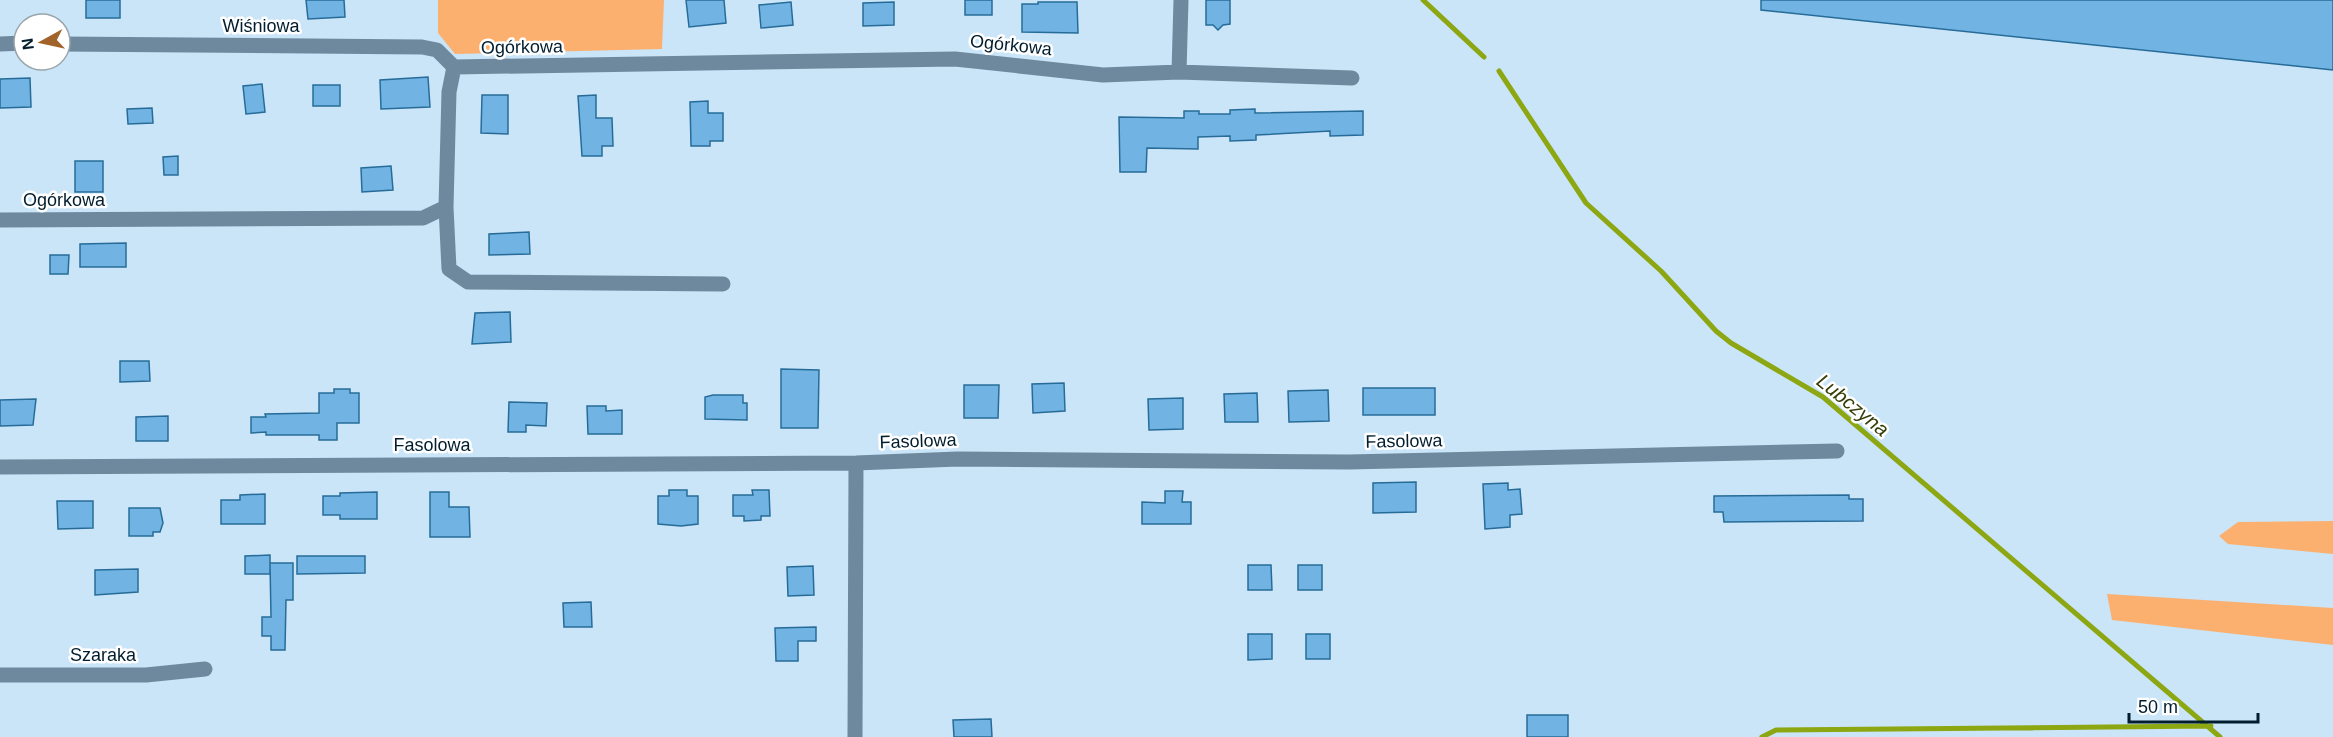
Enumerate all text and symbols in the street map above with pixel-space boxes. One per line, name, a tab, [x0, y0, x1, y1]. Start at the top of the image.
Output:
north arrow	[12, 12, 72, 72]
street label: Wiśniowa	[222, 16, 300, 36]
street label: Ogórkowa	[969, 31, 1054, 59]
street label: Ogórkowa	[481, 36, 564, 58]
text: N	[18, 37, 37, 51]
street label: Ogórkowa	[23, 190, 106, 210]
water label: Lubczyna	[1813, 370, 1893, 440]
street label: Fasolowa	[879, 430, 958, 452]
street label: Fasolowa	[1365, 430, 1444, 452]
street label: Fasolowa	[393, 435, 472, 455]
street label: Szaraka	[70, 645, 137, 665]
scale bar	[2129, 686, 2258, 724]
text: 50 m	[2138, 697, 2178, 717]

